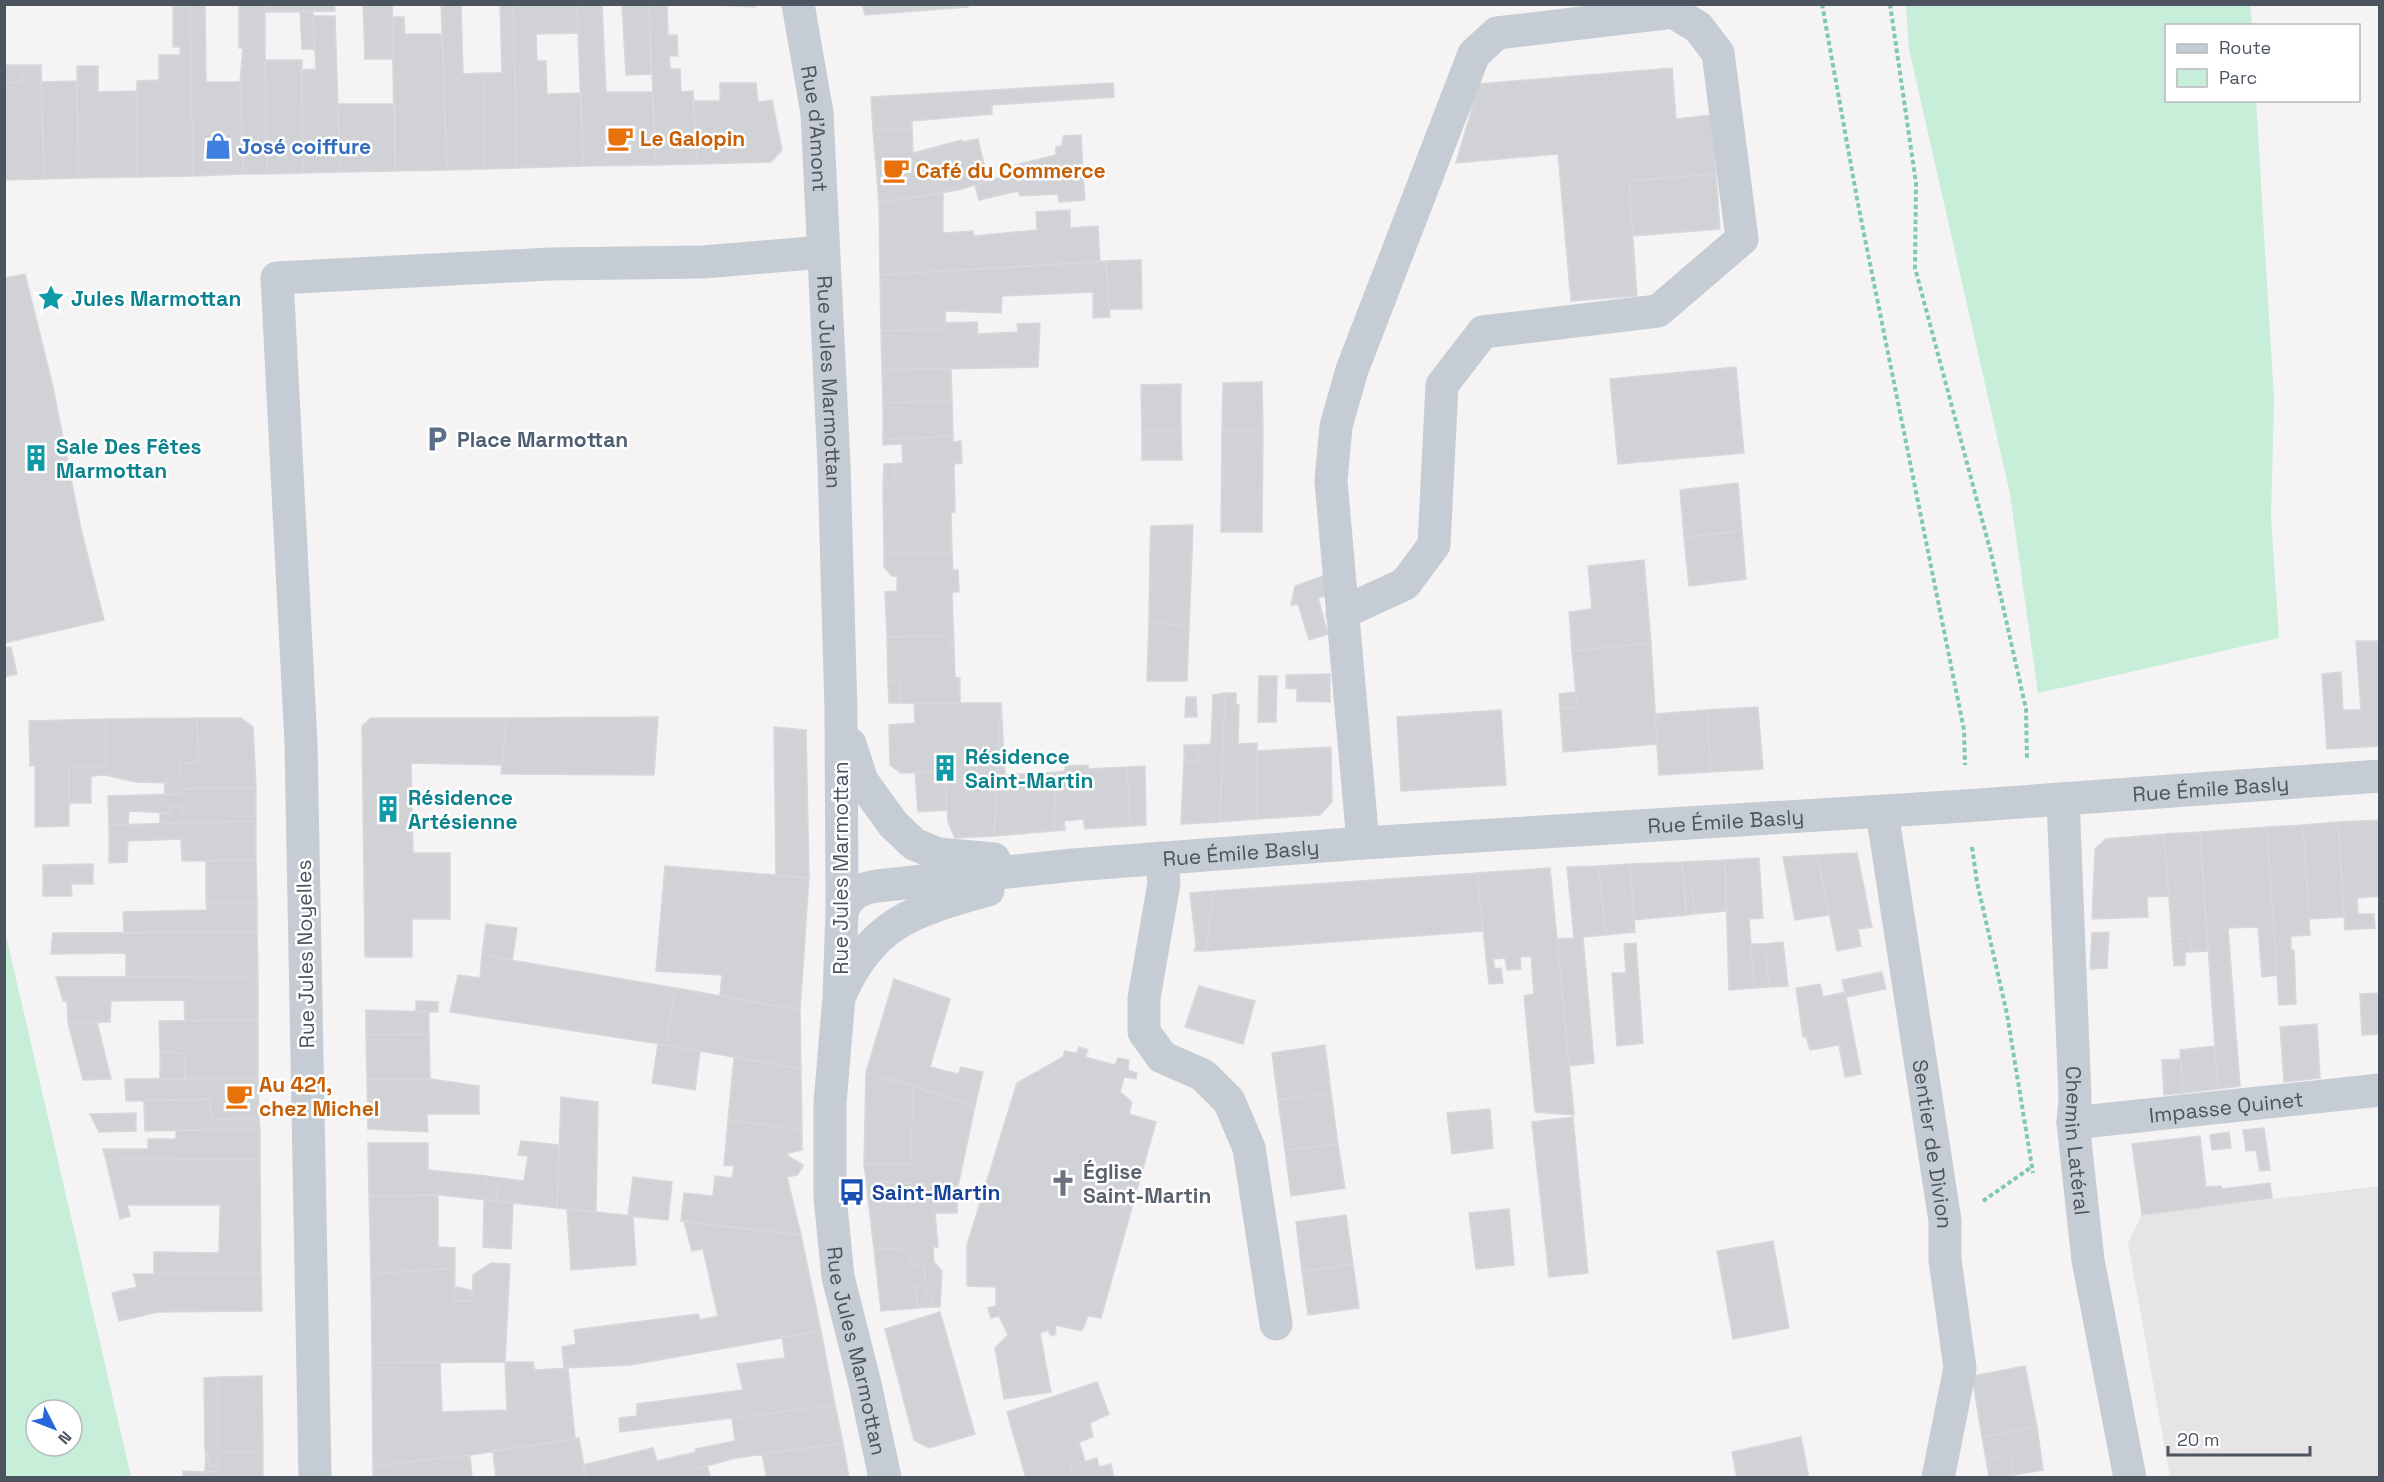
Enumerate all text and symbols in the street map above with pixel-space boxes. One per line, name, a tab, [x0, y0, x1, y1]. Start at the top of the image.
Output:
legend	[2165, 24, 2360, 102]
text: Route	[2219, 36, 2271, 59]
street label: Rue d'Amont	[795, 63, 834, 193]
text: Parc	[2219, 66, 2257, 89]
cafe icon: Le Galopin	[605, 123, 635, 153]
place label: Le Galopin	[640, 125, 745, 152]
shop icon: José coiffure	[203, 131, 233, 161]
place label: José coiffure	[238, 133, 371, 160]
cafe icon: Café du Commerce	[881, 155, 911, 185]
place label: Café du Commerce	[916, 157, 1106, 184]
street label: Rue Jules Marmottan	[811, 275, 848, 489]
place icon: Jules Marmottan	[36, 283, 66, 313]
place label: Jules Marmottan	[71, 285, 241, 312]
parking icon: Place Marmottan	[422, 424, 452, 454]
place label: Place Marmottan	[457, 426, 628, 453]
place label: Sale Des Fêtes Marmottan	[56, 433, 202, 484]
building icon: Sale Des Fêtes Marmottan	[21, 443, 51, 473]
place label: Résidence Saint-Martin	[965, 743, 1093, 794]
building icon: Résidence Saint-Martin	[930, 753, 960, 783]
street label: Rue Jules Marmottan	[827, 761, 854, 975]
street label: Rue Émile Basly	[2131, 769, 2290, 807]
place label: Résidence Artésienne	[408, 784, 518, 835]
building icon: Résidence Artésienne	[373, 794, 403, 824]
street label: Rue Émile Basly	[1647, 802, 1805, 839]
street label: Rue Émile Basly	[1162, 833, 1320, 872]
street label: Rue Jules Noyelles	[290, 859, 320, 1049]
street label: Sentier de Divion	[1907, 1057, 1959, 1229]
street label: Chemin Latéral	[2060, 1065, 2096, 1216]
place label: Au 421, chez Michel	[259, 1071, 379, 1122]
cafe icon: Au 421, chez Michel	[224, 1081, 254, 1111]
street label: Impasse Quinet	[2147, 1085, 2305, 1128]
place label: Église Saint-Martin	[1083, 1158, 1211, 1209]
church icon: Église Saint-Martin	[1048, 1168, 1078, 1198]
bus stop icon: Saint-Martin	[837, 1177, 867, 1207]
place label: Saint-Martin	[872, 1179, 1000, 1206]
street label: Rue Jules Marmottan	[822, 1245, 893, 1458]
north arrow	[24, 1398, 84, 1458]
scale bar	[2168, 1419, 2310, 1457]
text: N	[53, 1427, 76, 1449]
text: 20 m	[2177, 1428, 2220, 1451]

